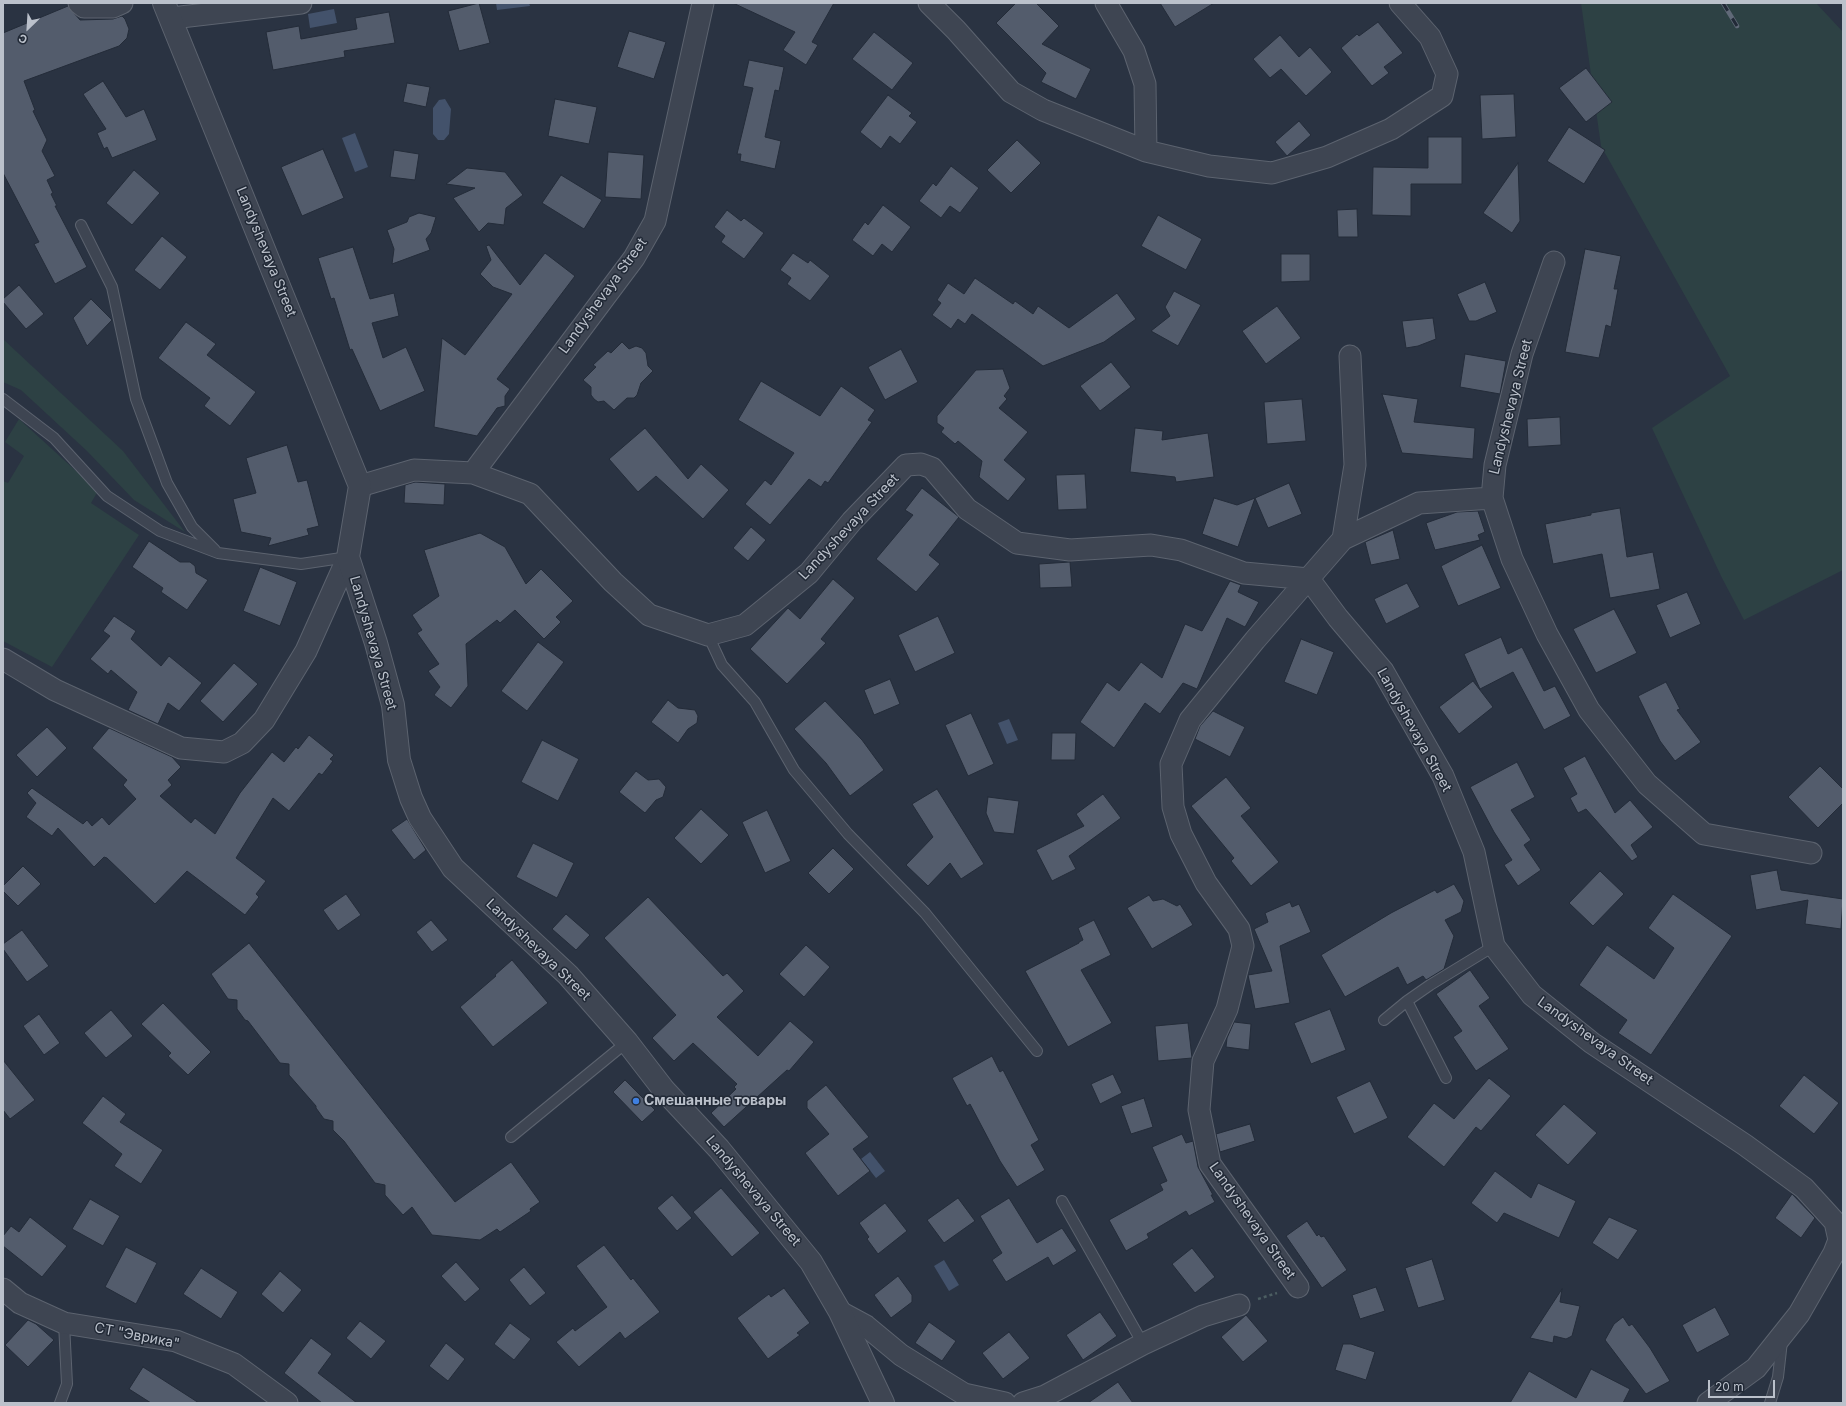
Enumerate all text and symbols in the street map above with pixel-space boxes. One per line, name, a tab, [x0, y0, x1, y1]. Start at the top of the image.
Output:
north arrow	[8, 8, 48, 48]
text: С	[16, 31, 30, 47]
street label: Landyshevaya Street	[232, 185, 300, 319]
street label: Landyshevaya Street	[555, 235, 651, 357]
street label: Landyshevaya Street	[1486, 338, 1536, 476]
street label: Landyshevaya Street	[796, 471, 902, 583]
street label: Landyshevaya Street	[346, 574, 400, 712]
street label: Landyshevaya Street	[1373, 665, 1455, 795]
street label: Landyshevaya Street	[482, 896, 594, 1004]
street label: Landyshevaya Street	[1534, 993, 1656, 1089]
place label: Смешанные товары	[644, 1093, 786, 1109]
marker: Смешанные товары	[631, 1096, 641, 1106]
street label: Landyshevaya Street	[702, 1132, 804, 1250]
street label: Landyshevaya Street	[1205, 1159, 1299, 1283]
street label: СТ "Эврика"	[93, 1319, 181, 1353]
scale bar	[1710, 1372, 1777, 1398]
text: 20 m	[1715, 1379, 1744, 1394]

